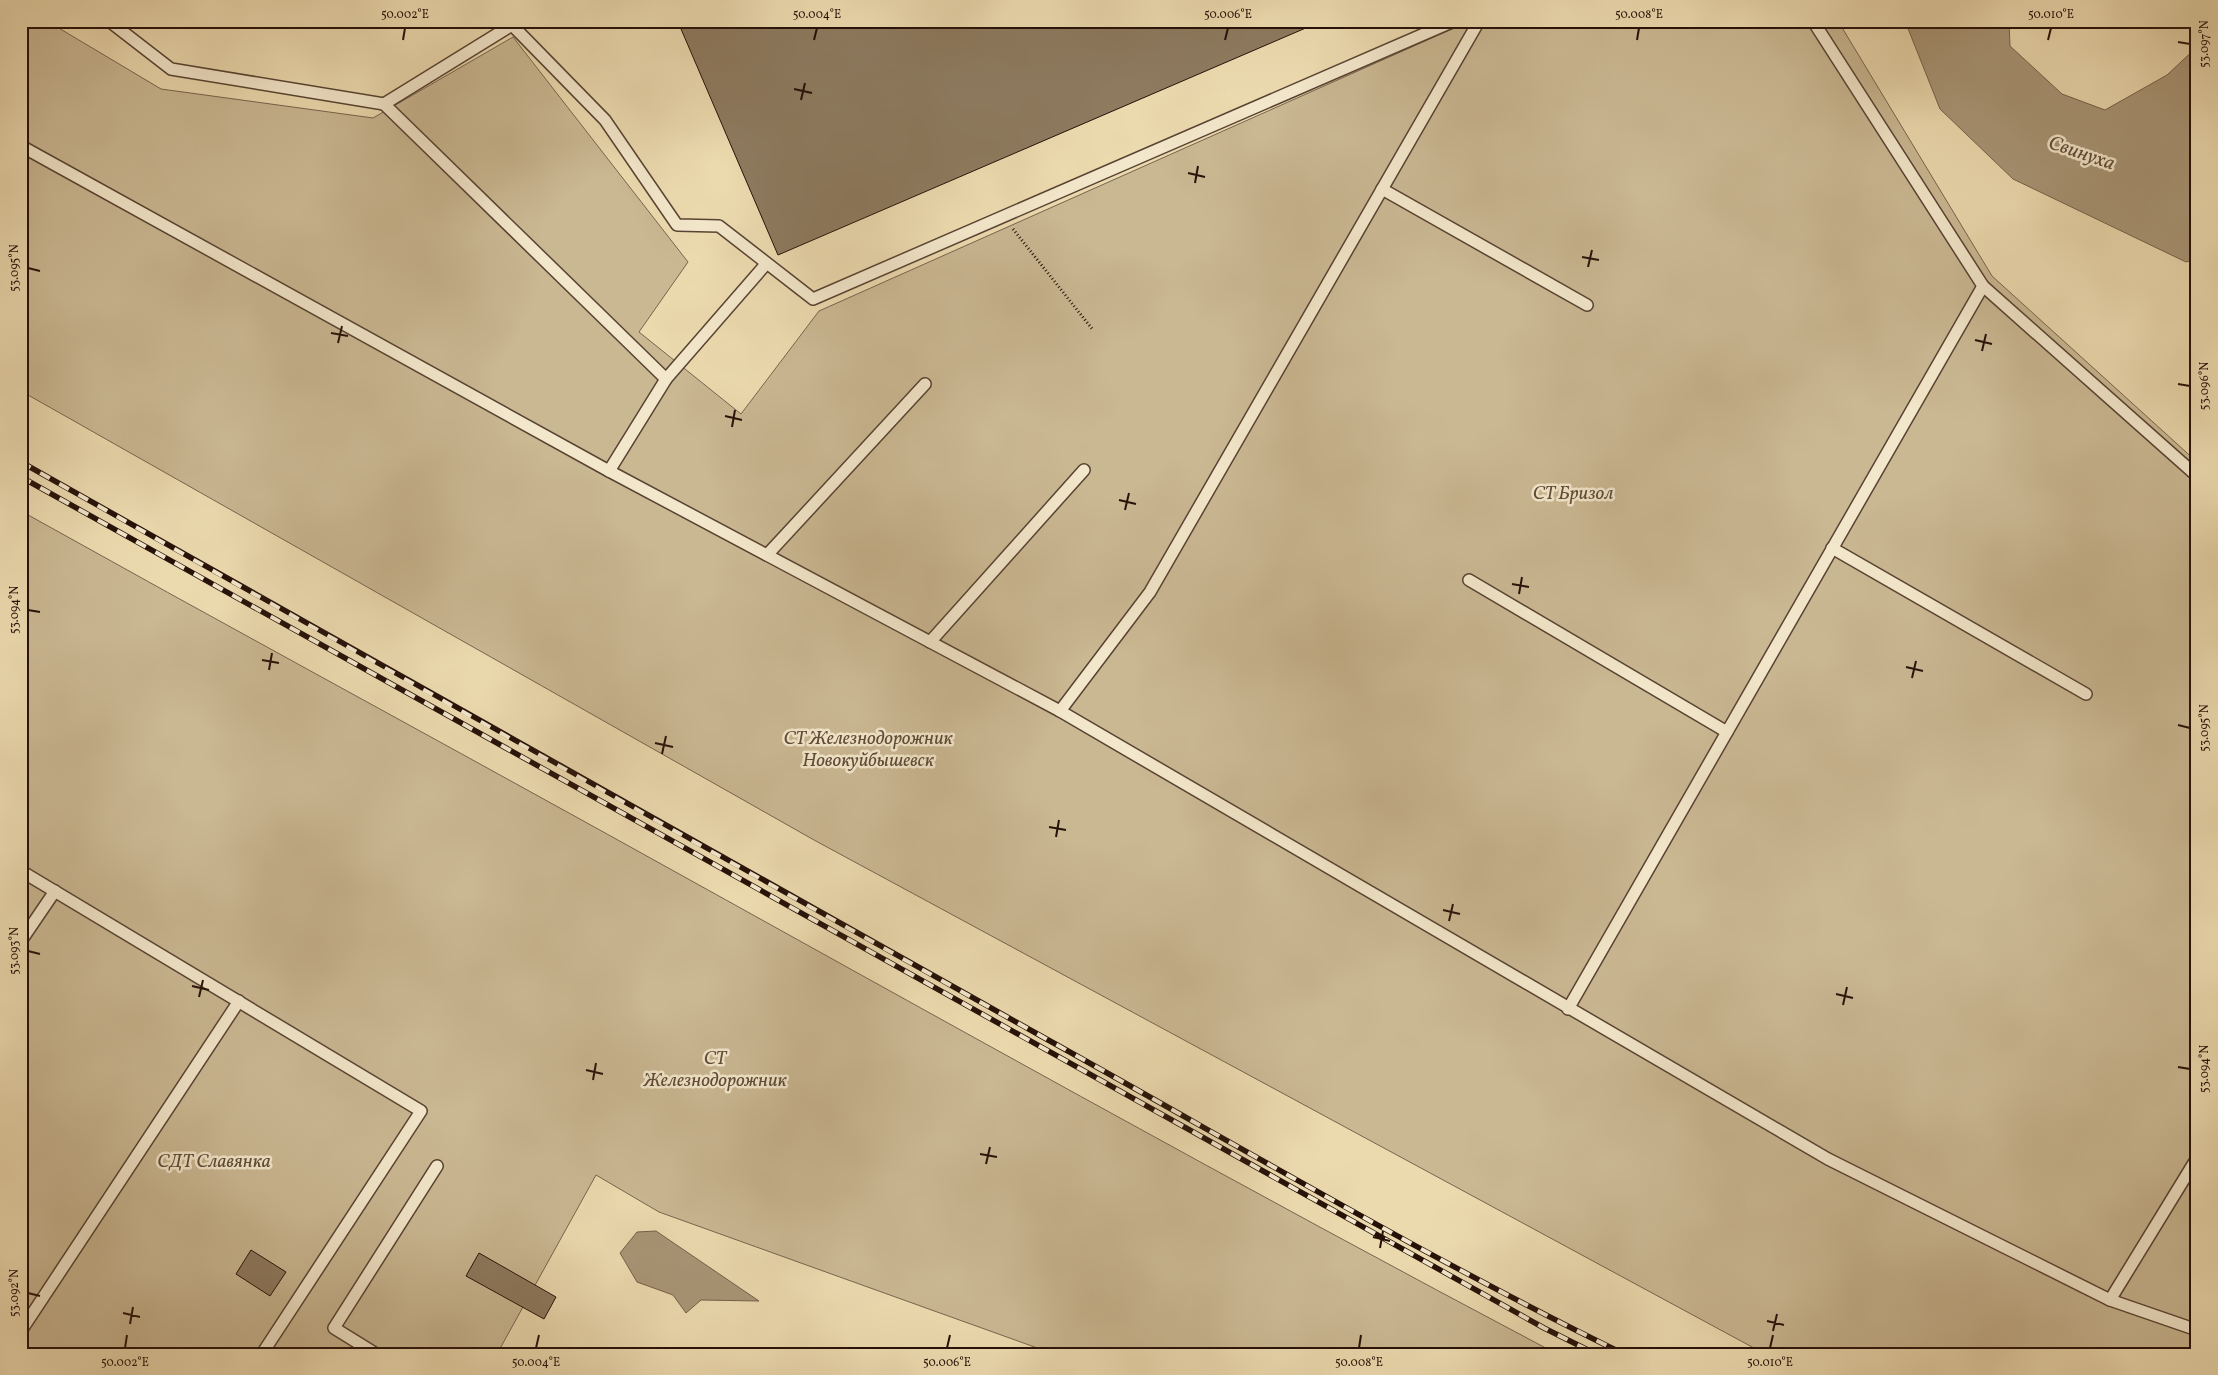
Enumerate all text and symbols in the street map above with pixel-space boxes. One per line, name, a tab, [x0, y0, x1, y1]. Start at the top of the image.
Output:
text: 50.002°E	[381, 7, 429, 23]
text: 50.004°E	[793, 7, 841, 23]
text: 50.006°E	[1204, 7, 1252, 23]
text: 50.008°E	[1615, 7, 1663, 23]
text: 50.010°E	[2028, 7, 2074, 23]
text: 53.097°N	[2197, 20, 2213, 68]
water label: Свинуха	[2044, 129, 2118, 178]
text: 53.095°N	[7, 244, 23, 292]
text: 53.096°N	[2197, 362, 2213, 410]
park label: СТ Бризол	[1533, 481, 1613, 507]
text: 53.094°N	[7, 586, 23, 634]
text: 53.095°N	[2197, 704, 2213, 752]
park label: СТ Железнодорожник Новокуйбышевск	[784, 726, 954, 774]
text: 53.093°N	[7, 927, 23, 975]
text: 53.094°N	[2197, 1045, 2213, 1093]
park label: СТ Железнодорожник	[642, 1046, 788, 1094]
park label: СДТ Славянка	[157, 1149, 271, 1175]
text: 53.092°N	[7, 1269, 23, 1317]
text: 50.002°E	[101, 1355, 149, 1371]
text: 50.004°E	[512, 1355, 560, 1371]
text: 50.006°E	[923, 1355, 971, 1371]
text: 50.008°E	[1335, 1355, 1383, 1371]
text: 50.010°E	[1747, 1355, 1793, 1371]

